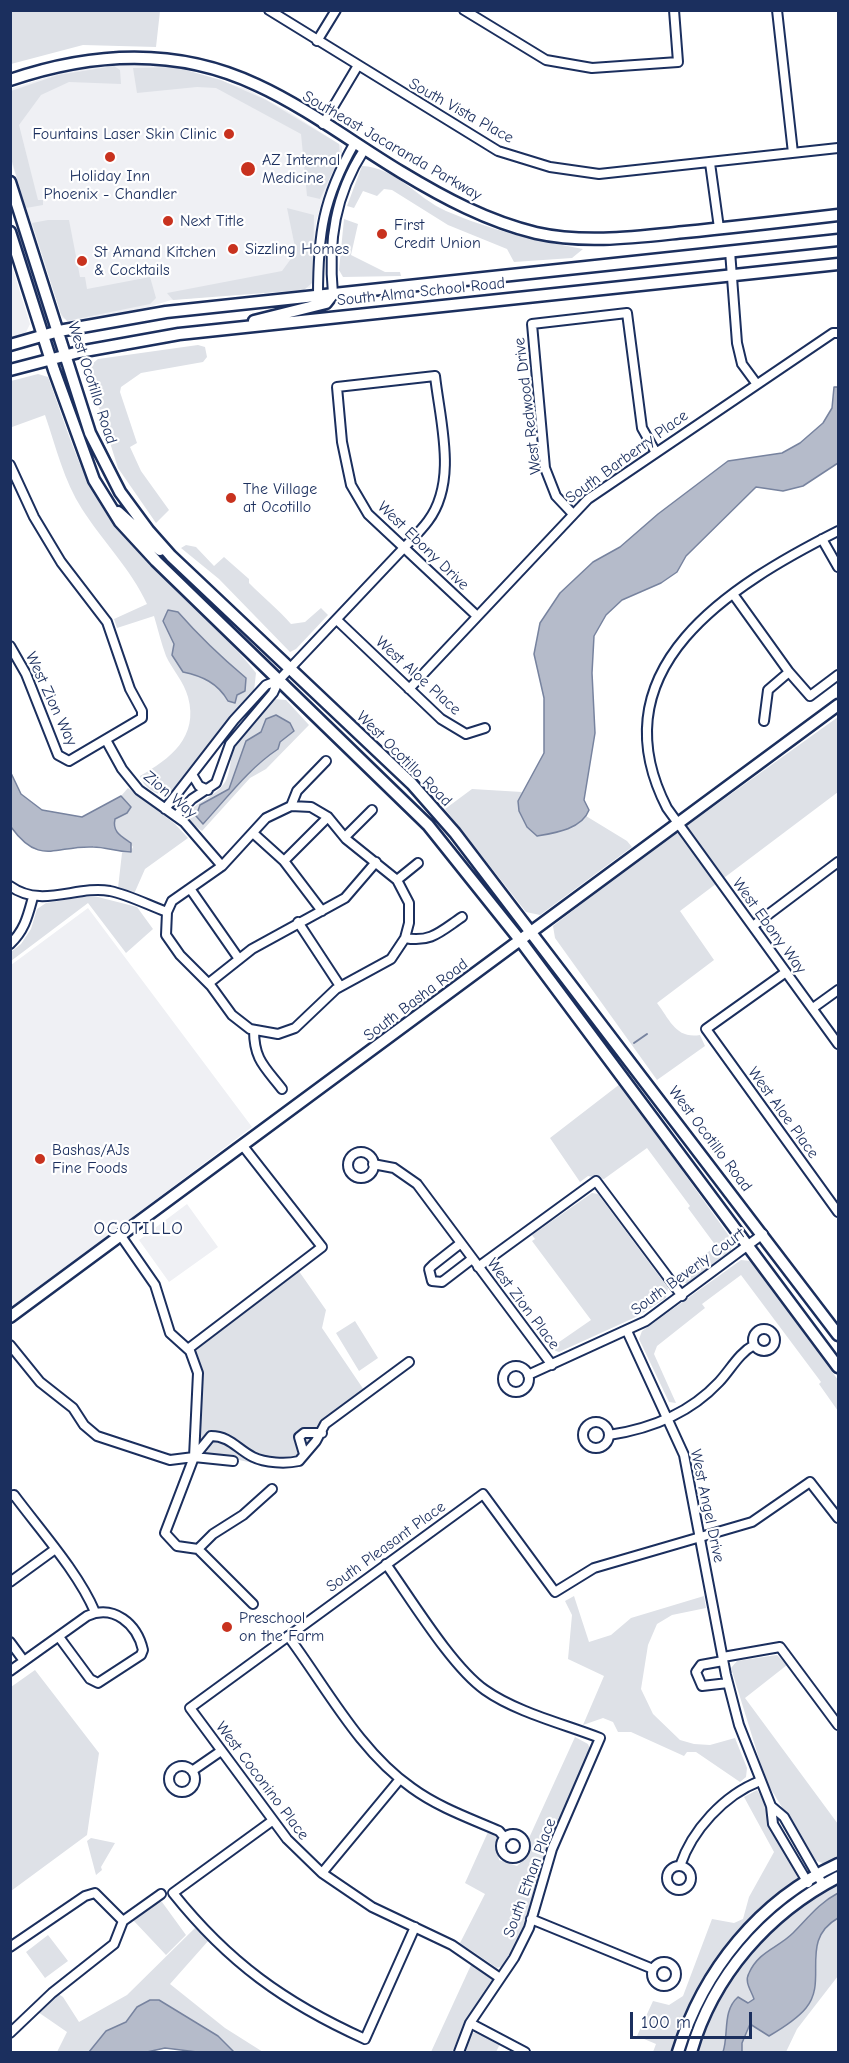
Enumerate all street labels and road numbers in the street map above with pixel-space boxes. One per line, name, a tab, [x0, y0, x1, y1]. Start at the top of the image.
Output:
street label: South Vista Place	[405, 74, 517, 148]
street label: Southeast Jacaranda Parkway	[299, 87, 485, 205]
street label: South Alma School Road	[336, 274, 506, 310]
street label: West Ocotillo Road	[63, 320, 121, 446]
street label: West Redwood Drive	[510, 337, 546, 475]
street label: South Barberry Place	[562, 406, 692, 508]
street label: West Ebony Drive	[373, 497, 473, 595]
street label: West Aloe Place	[371, 633, 465, 719]
street label: West Zion Way	[21, 649, 81, 749]
street label: West Ocotillo Road	[352, 707, 456, 811]
street label: Zion Way	[139, 767, 201, 823]
street label: West Ebony Way	[728, 874, 810, 978]
street label: South Basha Road	[360, 955, 472, 1045]
street label: West Aloe Place	[743, 1063, 823, 1163]
street label: West Ocotillo Road	[664, 1082, 756, 1196]
street label: South Beverly Court	[627, 1224, 749, 1320]
street label: West Zion Place	[482, 1255, 564, 1353]
street label: West Angel Drive	[686, 1448, 728, 1564]
street label: South Pleasant Place	[323, 1497, 449, 1597]
street label: West Coconino Place	[211, 1718, 313, 1844]
street label: South Ethan Place	[499, 1816, 561, 1940]

